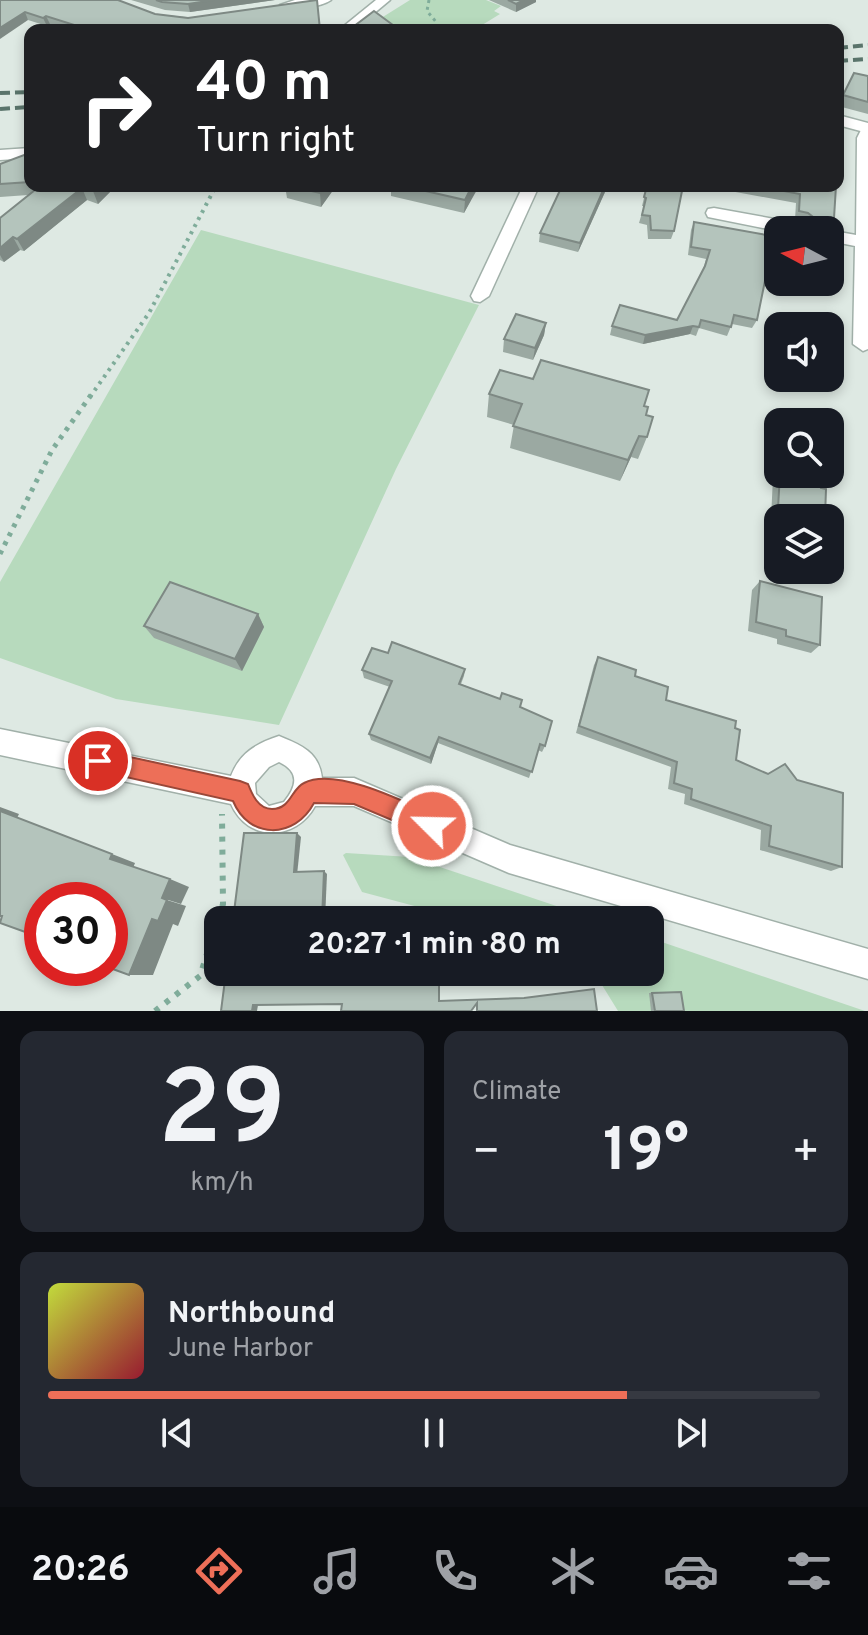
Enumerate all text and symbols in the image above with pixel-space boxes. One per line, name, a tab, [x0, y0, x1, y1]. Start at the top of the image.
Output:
text: 40 m	[196, 50, 332, 120]
icon: right	[64, 56, 168, 160]
text: Turn right	[196, 119, 355, 165]
north arrow	[764, 216, 844, 296]
map controls	[764, 216, 844, 584]
button: sound	[764, 312, 844, 392]
button: search	[764, 408, 844, 488]
button: layers	[764, 504, 844, 584]
pin	[64, 727, 132, 795]
icon: arrive	[76, 739, 120, 783]
position arrow	[390, 784, 474, 868]
speed limit sign: 30	[24, 882, 128, 986]
text: 20:27 · 1 min · 80 m	[307, 927, 561, 964]
text: 29	[158, 1049, 286, 1181]
text: Climate	[472, 1076, 561, 1109]
text: 19°	[603, 1116, 689, 1192]
text: −	[472, 1126, 500, 1182]
text: +	[792, 1126, 820, 1182]
text: km/h	[190, 1167, 254, 1200]
text: Northbound	[168, 1296, 335, 1333]
text: June Harbor	[168, 1333, 313, 1366]
icon: previous	[155, 1411, 199, 1455]
icon: pause	[412, 1411, 456, 1455]
icon: next	[669, 1411, 713, 1455]
icon: directions	[191, 1543, 247, 1599]
icon: music	[309, 1543, 365, 1599]
icon: phone	[427, 1543, 483, 1599]
icon: climate	[545, 1543, 601, 1599]
icon: car	[663, 1543, 719, 1599]
icon: filters	[781, 1543, 837, 1599]
text: 20:26	[31, 1548, 130, 1594]

